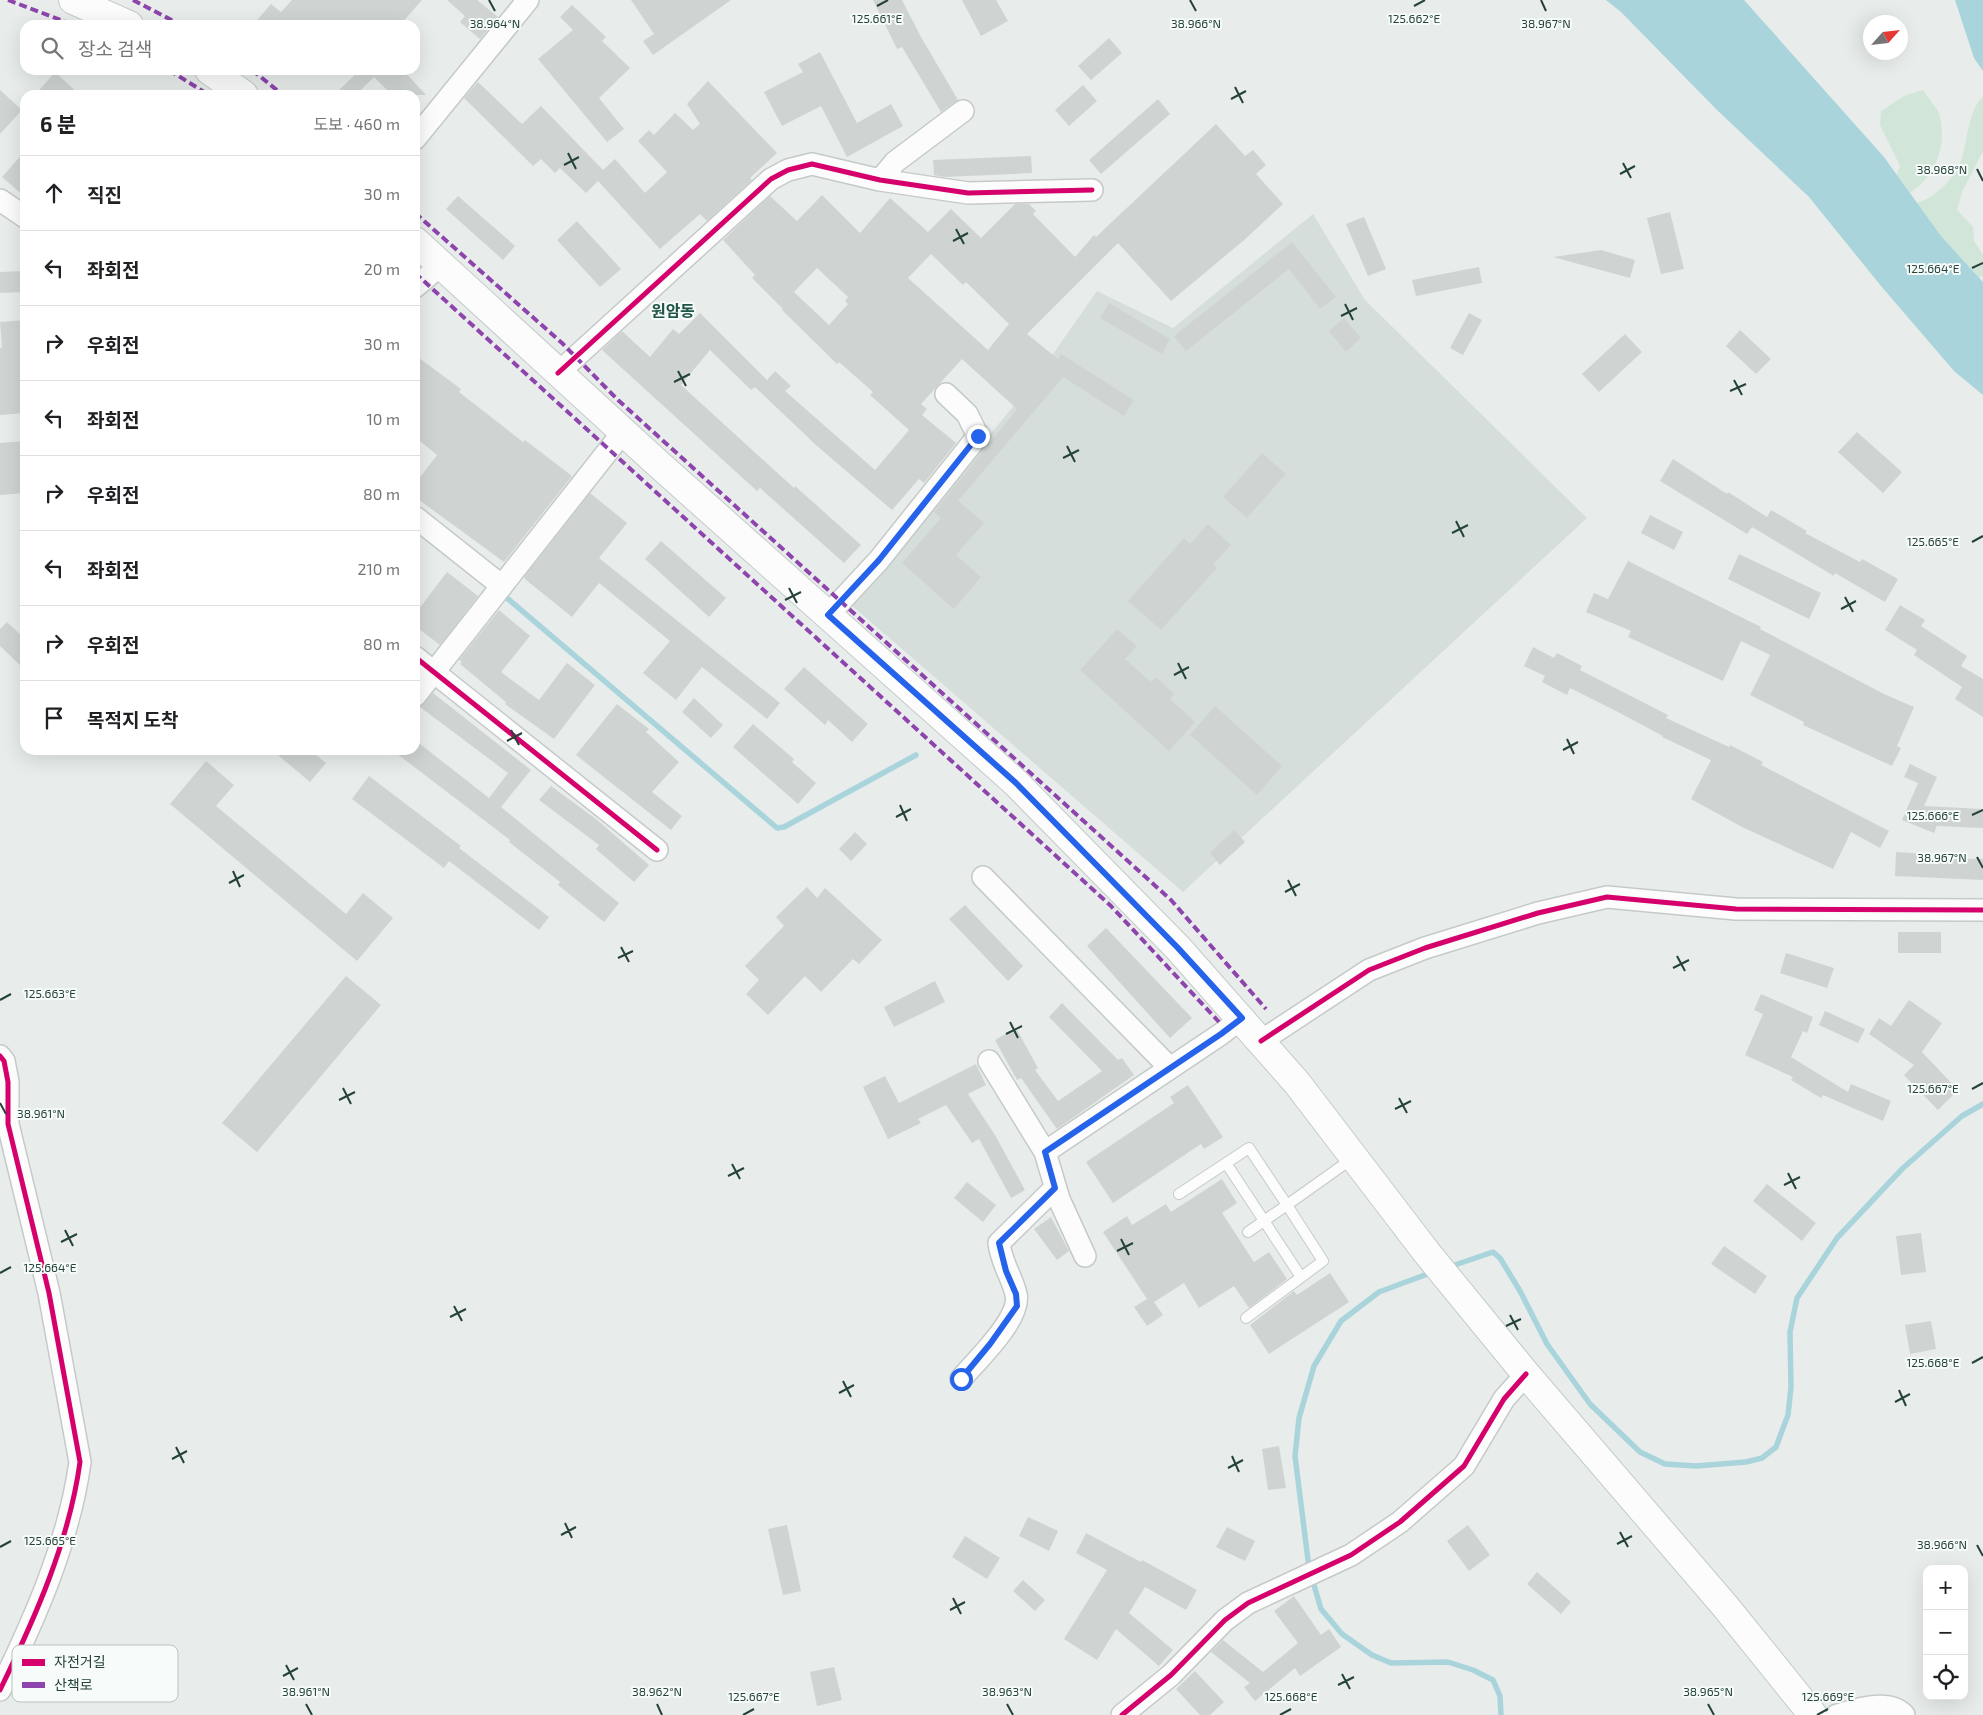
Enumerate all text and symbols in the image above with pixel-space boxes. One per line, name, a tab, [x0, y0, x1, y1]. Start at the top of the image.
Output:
text: 125.661°E	[852, 11, 902, 25]
text: 125.662°E	[1388, 11, 1440, 25]
north arrow	[1863, 15, 1908, 60]
text: 38.964°N	[470, 16, 520, 30]
text: 38.966°N	[1171, 16, 1221, 30]
text: 38.967°N	[1521, 16, 1571, 30]
search box	[20, 20, 420, 75]
icon: search	[38, 34, 66, 62]
text: 장소 검색	[78, 37, 152, 60]
text: 6 분	[40, 111, 76, 136]
text: 도보 · 460 m	[313, 114, 400, 133]
text: 38.968°N	[1917, 162, 1967, 176]
icon: ahead	[40, 179, 68, 207]
text: 직진	[87, 183, 122, 206]
text: 30 m	[364, 184, 400, 203]
icon: left	[40, 254, 68, 282]
text: 좌회전	[87, 258, 139, 281]
text: 20 m	[364, 259, 400, 278]
text: 125.664°E	[1907, 261, 1960, 275]
district label: 원암동	[651, 301, 695, 320]
icon: right	[40, 329, 68, 357]
text: 우회전	[87, 333, 139, 356]
text: 30 m	[364, 334, 400, 353]
icon: left	[40, 404, 68, 432]
text: 좌회전	[87, 408, 139, 431]
text: 10 m	[366, 409, 400, 428]
route end	[967, 425, 990, 448]
icon: right	[40, 479, 68, 507]
text: 우회전	[87, 483, 139, 506]
text: 80 m	[363, 484, 400, 503]
text: 125.665°E	[1907, 534, 1959, 548]
icon: left	[40, 554, 68, 582]
text: 좌회전	[87, 558, 139, 581]
text: 210 m	[357, 559, 400, 578]
icon: right	[40, 629, 68, 657]
text: 우회전	[87, 633, 139, 656]
text: 80 m	[363, 634, 400, 653]
icon: arrive	[40, 704, 68, 732]
text: 목적지 도착	[87, 708, 179, 731]
text: 125.666°E	[1907, 808, 1959, 822]
text: 38.967°N	[1917, 850, 1967, 864]
text: 125.663°E	[24, 986, 76, 1000]
text: 125.667°E	[1907, 1081, 1959, 1095]
text: 38.961°N	[17, 1106, 65, 1120]
text: 125.664°E	[24, 1260, 77, 1274]
text: 125.668°E	[1907, 1355, 1960, 1369]
route start	[950, 1368, 973, 1391]
text: 125.665°E	[24, 1533, 76, 1547]
text: 38.966°N	[1917, 1537, 1967, 1551]
map controls	[1923, 1565, 1968, 1700]
button: +	[1923, 1565, 1968, 1610]
button: −	[1923, 1610, 1968, 1655]
legend	[12, 1645, 178, 1702]
text: 자전거길	[54, 1653, 106, 1670]
button: locate	[1923, 1655, 1968, 1700]
text: 산책로	[54, 1676, 93, 1693]
text: 38.961°N	[282, 1684, 330, 1698]
text: 38.962°N	[632, 1684, 682, 1698]
text: 38.963°N	[982, 1684, 1032, 1698]
text: 38.965°N	[1683, 1684, 1733, 1698]
text: 125.667°E	[728, 1689, 780, 1703]
text: 125.668°E	[1265, 1689, 1318, 1703]
text: 125.669°E	[1802, 1689, 1854, 1703]

